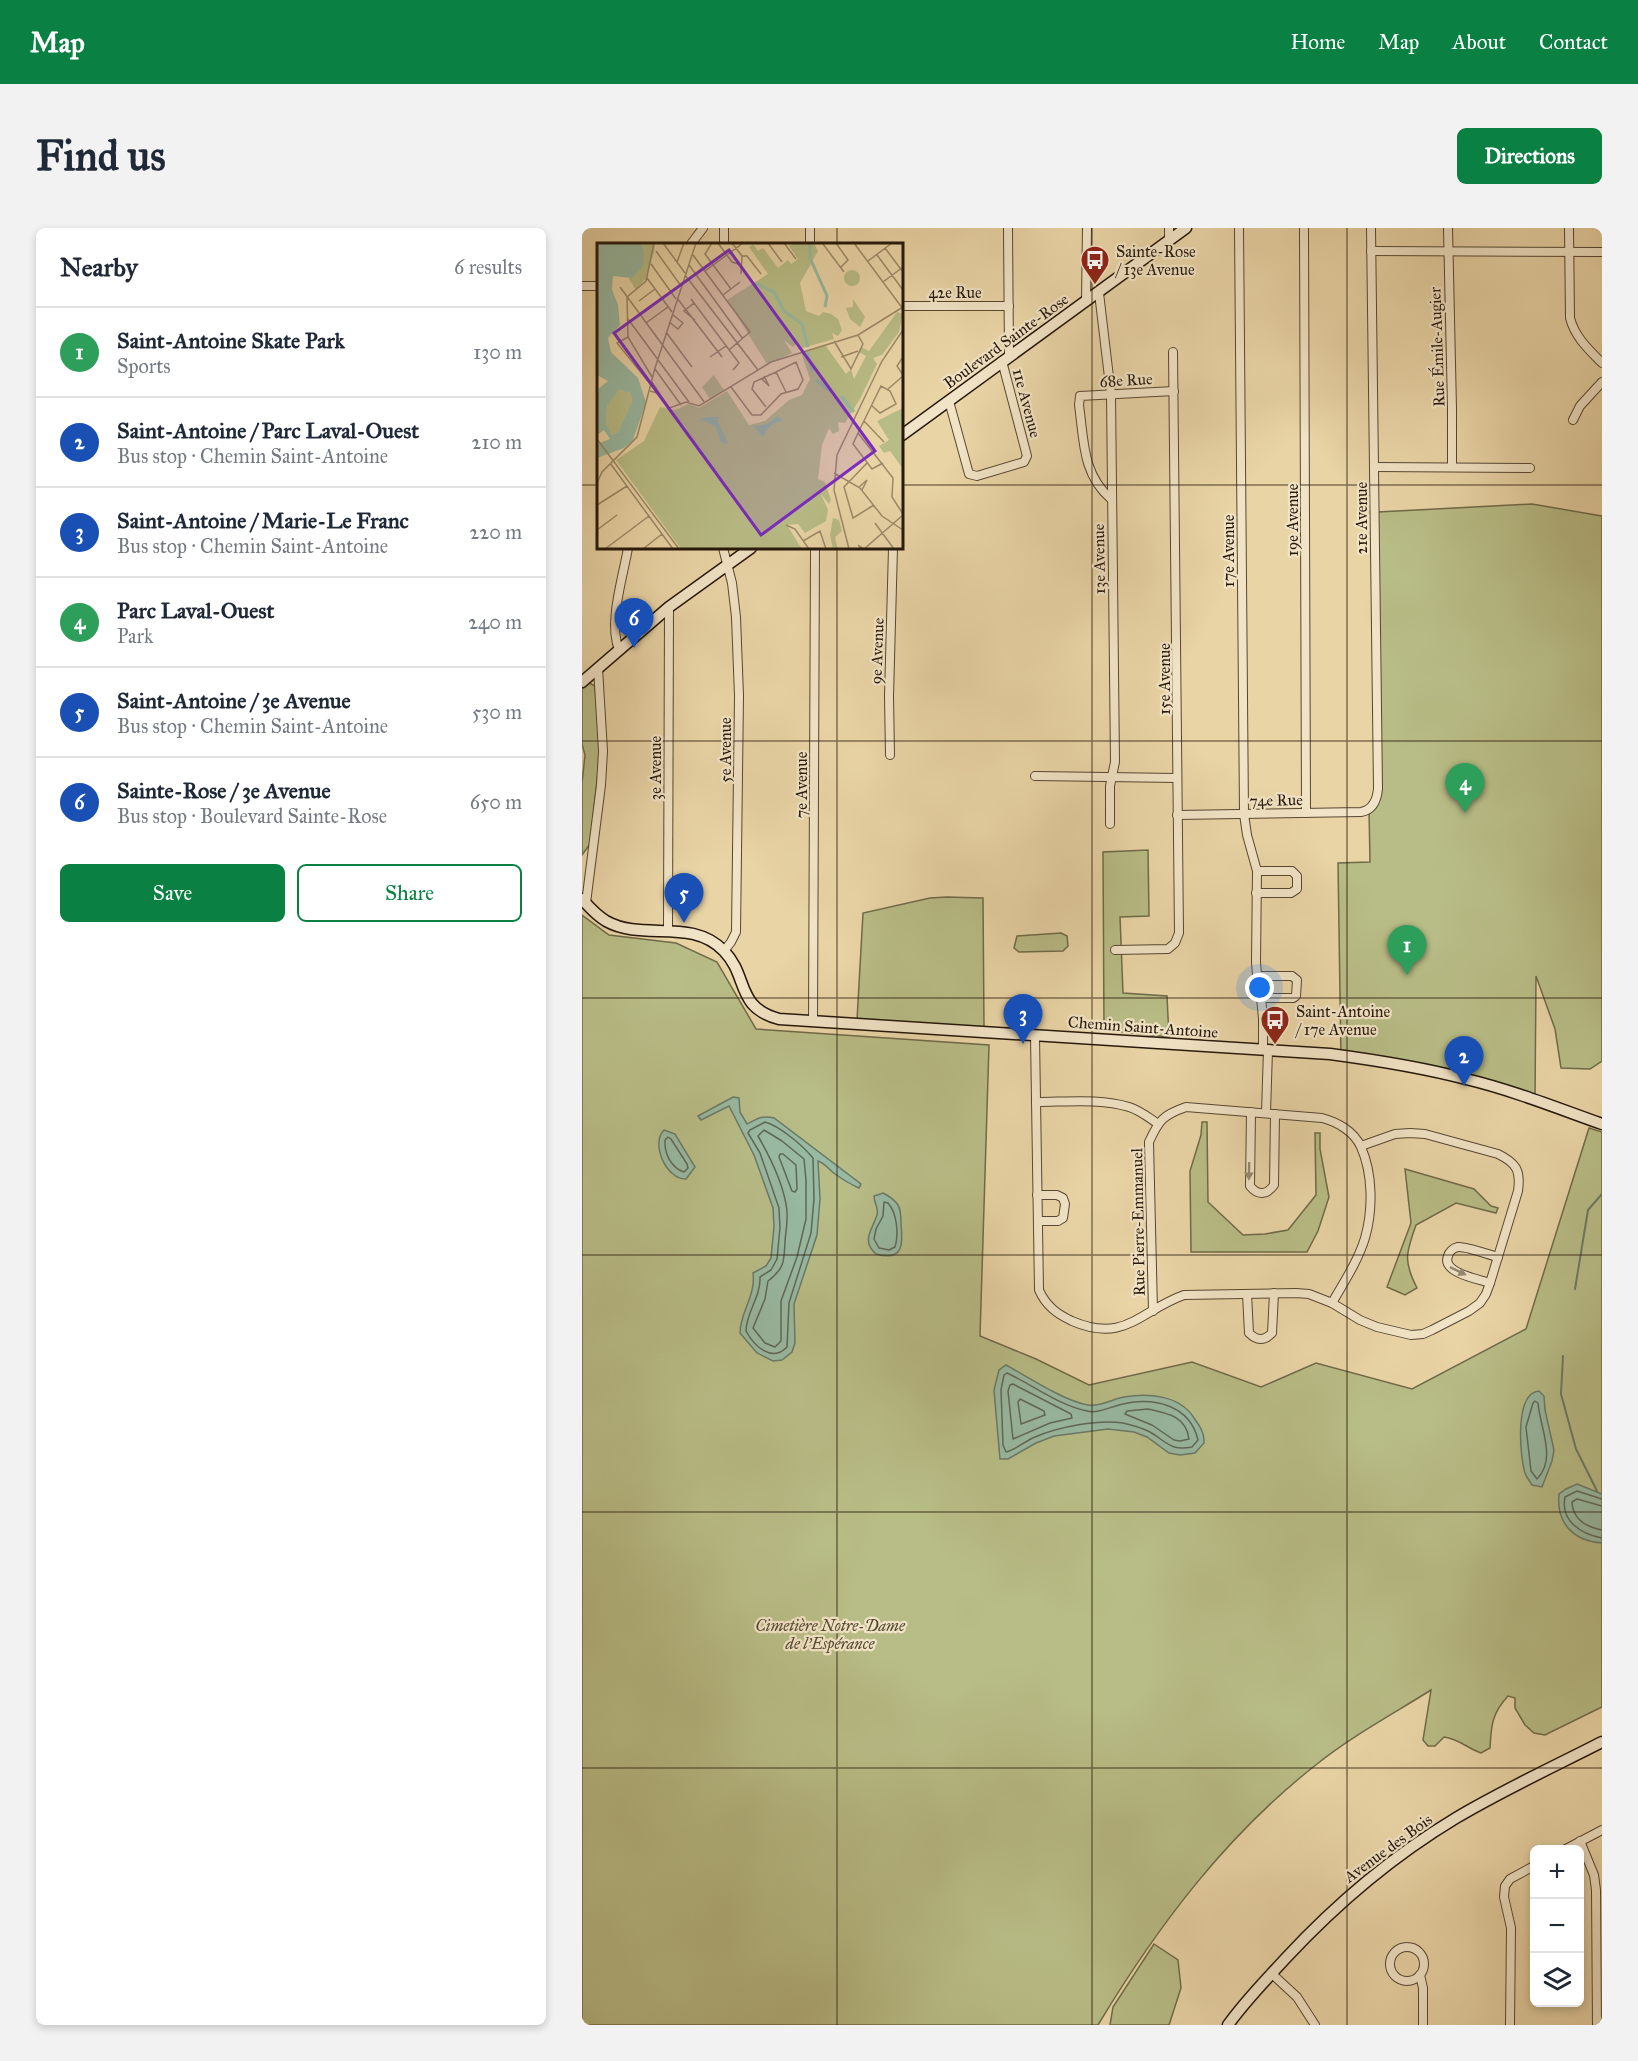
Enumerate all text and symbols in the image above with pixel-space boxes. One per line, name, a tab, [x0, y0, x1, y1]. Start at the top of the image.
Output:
text: Map	[30, 25, 85, 60]
text: Home	[1290, 29, 1345, 55]
text: Map	[1378, 29, 1419, 55]
text: About	[1452, 29, 1506, 55]
text: Contact	[1539, 29, 1608, 55]
button: Directions	[1457, 128, 1602, 184]
text: Find us	[36, 130, 166, 182]
place label: Sainte-Rose / 13e Avenue	[1114, 242, 1196, 279]
inset map	[597, 243, 903, 549]
bus stop icon: Sainte-Rose / 13e Avenue	[1079, 244, 1111, 286]
text: Nearby	[60, 251, 138, 283]
text: 6 results	[454, 255, 522, 279]
street label: 42e Rue	[928, 283, 982, 302]
street label: Rue Émile-Augier	[1423, 287, 1450, 407]
street label: Boulevard Sainte-Rose	[940, 289, 1072, 393]
text: Saint-Antoine Skate Park	[117, 327, 345, 354]
text: 1	[76, 340, 83, 364]
text: 130 m	[473, 340, 522, 364]
text: Sports	[117, 354, 171, 378]
street label: 11e Avenue	[1009, 366, 1045, 440]
street label: 68e Rue	[1099, 369, 1153, 391]
text: Saint-Antoine / Parc Laval-Ouest	[117, 417, 419, 444]
text: 2	[75, 430, 84, 454]
text: 210 m	[472, 430, 522, 454]
text: Bus stop · Chemin Saint-Antoine	[117, 444, 388, 468]
street label: 21e Avenue	[1352, 481, 1371, 554]
street label: 19e Avenue	[1283, 483, 1302, 556]
text: Saint-Antoine / Marie-Le Franc	[117, 507, 409, 534]
street label: 17e Avenue	[1219, 514, 1238, 588]
text: 3	[76, 520, 84, 544]
text: 220 m	[470, 520, 522, 544]
street label: 13e Avenue	[1089, 523, 1109, 595]
text: Bus stop · Chemin Saint-Antoine	[117, 534, 388, 558]
text: Parc Laval-Ouest	[117, 597, 274, 624]
pin: 6	[614, 598, 654, 648]
text: 4	[74, 610, 85, 634]
text: 240 m	[468, 610, 522, 634]
street label: 9e Avenue	[866, 617, 888, 685]
text: Park	[117, 624, 153, 648]
street label: 15e Avenue	[1155, 643, 1174, 715]
text: Saint-Antoine / 3e Avenue	[117, 687, 351, 714]
text: 5	[75, 700, 84, 724]
text: 530 m	[472, 700, 522, 724]
text: Bus stop · Chemin Saint-Antoine	[117, 714, 388, 738]
street label: 5e Avenue	[716, 717, 735, 783]
street label: 3e Avenue	[646, 735, 665, 800]
street label: 7e Avenue	[792, 751, 811, 818]
pin: 4	[1446, 764, 1484, 813]
text: Sainte-Rose / 3e Avenue	[117, 777, 331, 804]
text: 6	[74, 790, 85, 814]
text: 650 m	[470, 790, 522, 814]
street label: 74e Rue	[1249, 790, 1303, 810]
text: Bus stop · Boulevard Sainte-Rose	[117, 804, 387, 828]
button: Save	[60, 864, 285, 922]
button: Share	[297, 864, 522, 922]
pin: 5	[664, 874, 704, 923]
pin: 1	[1388, 926, 1426, 975]
your location	[1245, 973, 1274, 1002]
pin: 3	[1004, 994, 1042, 1044]
place label: Saint-Antoine / 17e Avenue	[1294, 1002, 1390, 1039]
bus stop icon: Saint-Antoine / 17e Avenue	[1259, 1004, 1291, 1046]
street label: Chemin Saint-Antoine	[1067, 1012, 1219, 1042]
pin: 2	[1444, 1036, 1484, 1086]
street label: Rue Pierre-Emmanuel	[1127, 1147, 1149, 1296]
one-way arrow	[1244, 1161, 1254, 1180]
one-way arrow	[1449, 1265, 1467, 1275]
park label: Cimetière Notre-Dame de l'Espérance	[755, 1616, 906, 1654]
street label: Avenue des Bois	[1339, 1810, 1436, 1887]
map controls	[1530, 1845, 1584, 2007]
button: +	[1530, 1845, 1584, 1899]
button: −	[1530, 1899, 1584, 1953]
button: layers	[1530, 1953, 1584, 2007]

